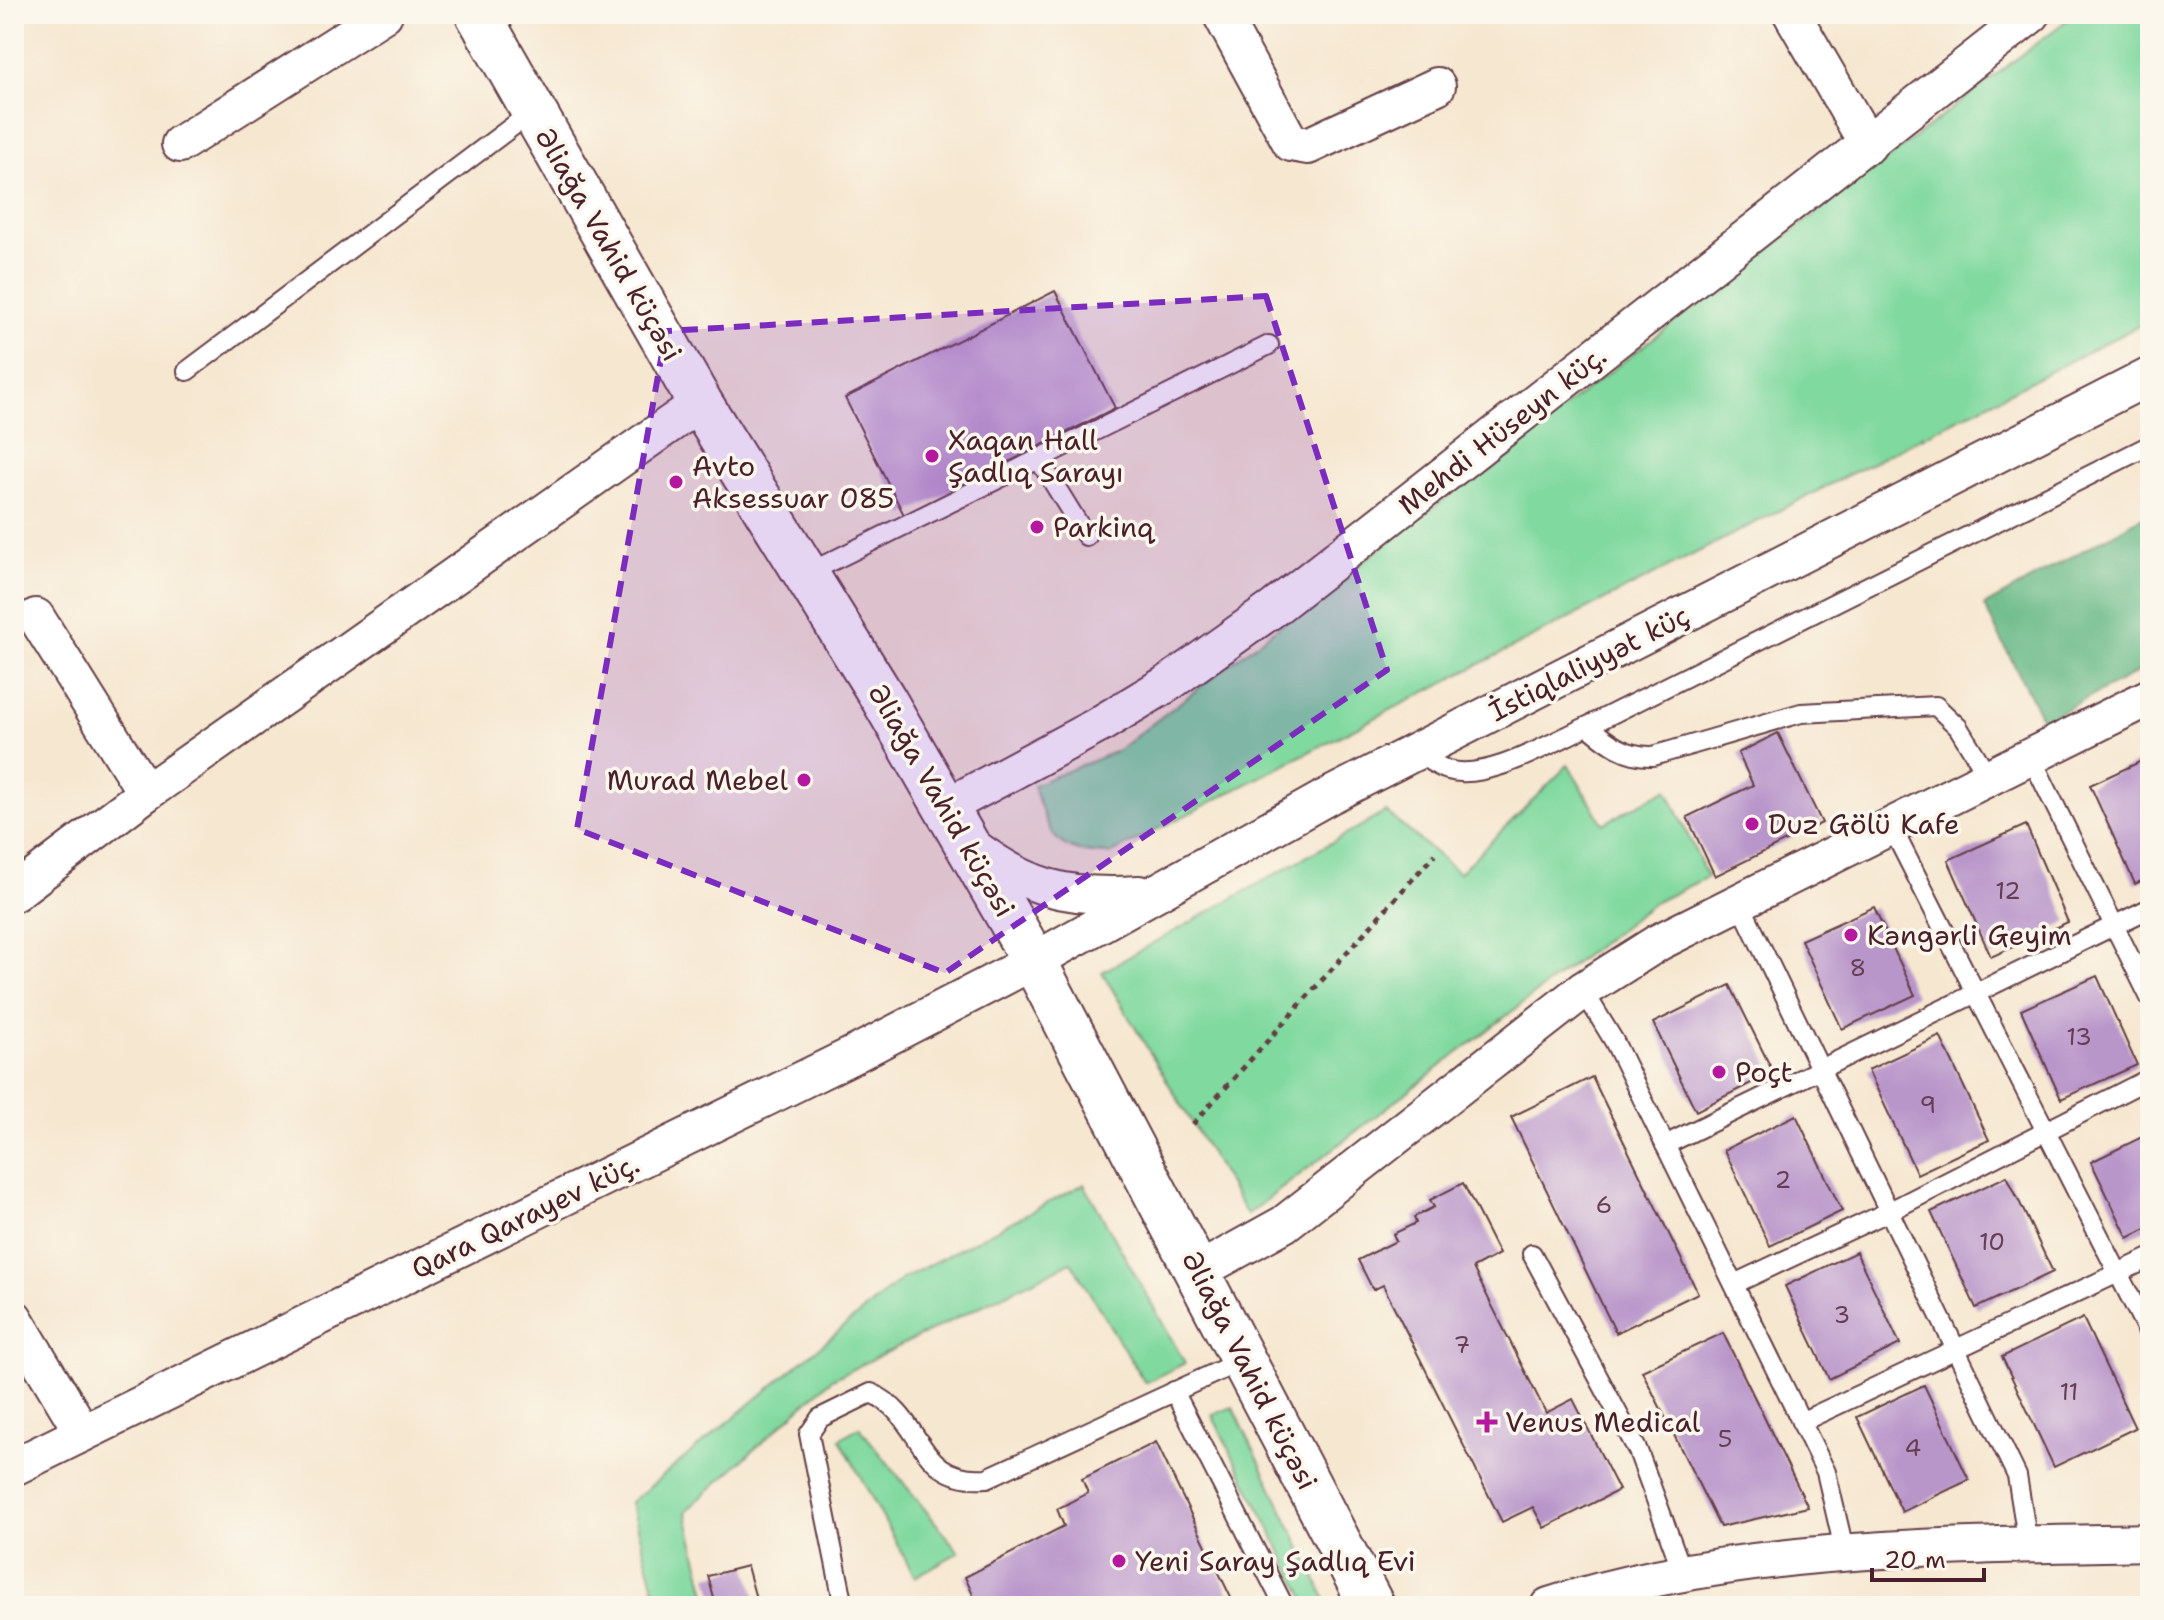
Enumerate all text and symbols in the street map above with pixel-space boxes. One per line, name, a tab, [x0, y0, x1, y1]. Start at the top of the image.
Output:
street label: Əliağa Vahid küçəsi	[527, 120, 691, 368]
street label: Mehdi Hüseyn küç.	[1390, 337, 1614, 523]
place label: Xaqan Hall Şadlıq Sarayı	[948, 421, 1124, 491]
place label: Avto Aksessuar 085	[692, 447, 894, 517]
marker: Xaqan Hall Şadlıq Sarayı	[923, 447, 941, 465]
marker: Avto Aksessuar 085	[667, 473, 685, 491]
place label: Parkinq	[1053, 508, 1156, 546]
marker: Parkinq	[1028, 518, 1046, 536]
street label: İstiqlaliyyət küç	[1482, 596, 1696, 730]
street label: Əliağa Vahid küçəsi	[860, 676, 1024, 924]
place label: Murad Mebel	[607, 761, 789, 799]
marker: Murad Mebel	[795, 771, 813, 789]
place label: Duz Gölü Kafe	[1768, 805, 1960, 843]
marker: Duz Gölü Kafe	[1743, 815, 1761, 833]
house number: 12	[1995, 875, 2021, 907]
place label: Kəngərli Geyim	[1867, 916, 2072, 954]
marker: Kəngərli Geyim	[1842, 926, 1860, 944]
house number: 8	[1850, 952, 1866, 984]
house number: 13	[2066, 1021, 2092, 1053]
place label: Poçt	[1735, 1053, 1793, 1091]
marker: Poçt	[1710, 1063, 1728, 1081]
house number: 9	[1920, 1089, 1936, 1121]
street label: Qara Qarayev küç.	[405, 1144, 645, 1288]
house number: 2	[1775, 1164, 1791, 1196]
house number: 6	[1596, 1189, 1612, 1221]
house number: 10	[1979, 1226, 2005, 1258]
street label: Əliağa Vahid küçəsi	[1173, 1244, 1327, 1496]
house number: 3	[1834, 1299, 1850, 1331]
house number: 7	[1454, 1329, 1470, 1361]
house number: 11	[2059, 1376, 2079, 1408]
place label: Venus Medical	[1505, 1403, 1701, 1441]
marker: Venus Medical	[1476, 1411, 1498, 1433]
house number: 5	[1718, 1423, 1732, 1455]
house number: 4	[1905, 1432, 1921, 1464]
scale bar	[1872, 1532, 1984, 1582]
place label: Yeni Saray Şadlıq Evi	[1135, 1542, 1416, 1580]
text: 20 m	[1884, 1544, 1946, 1576]
marker: Yeni Saray Şadlıq Evi	[1110, 1552, 1128, 1570]

